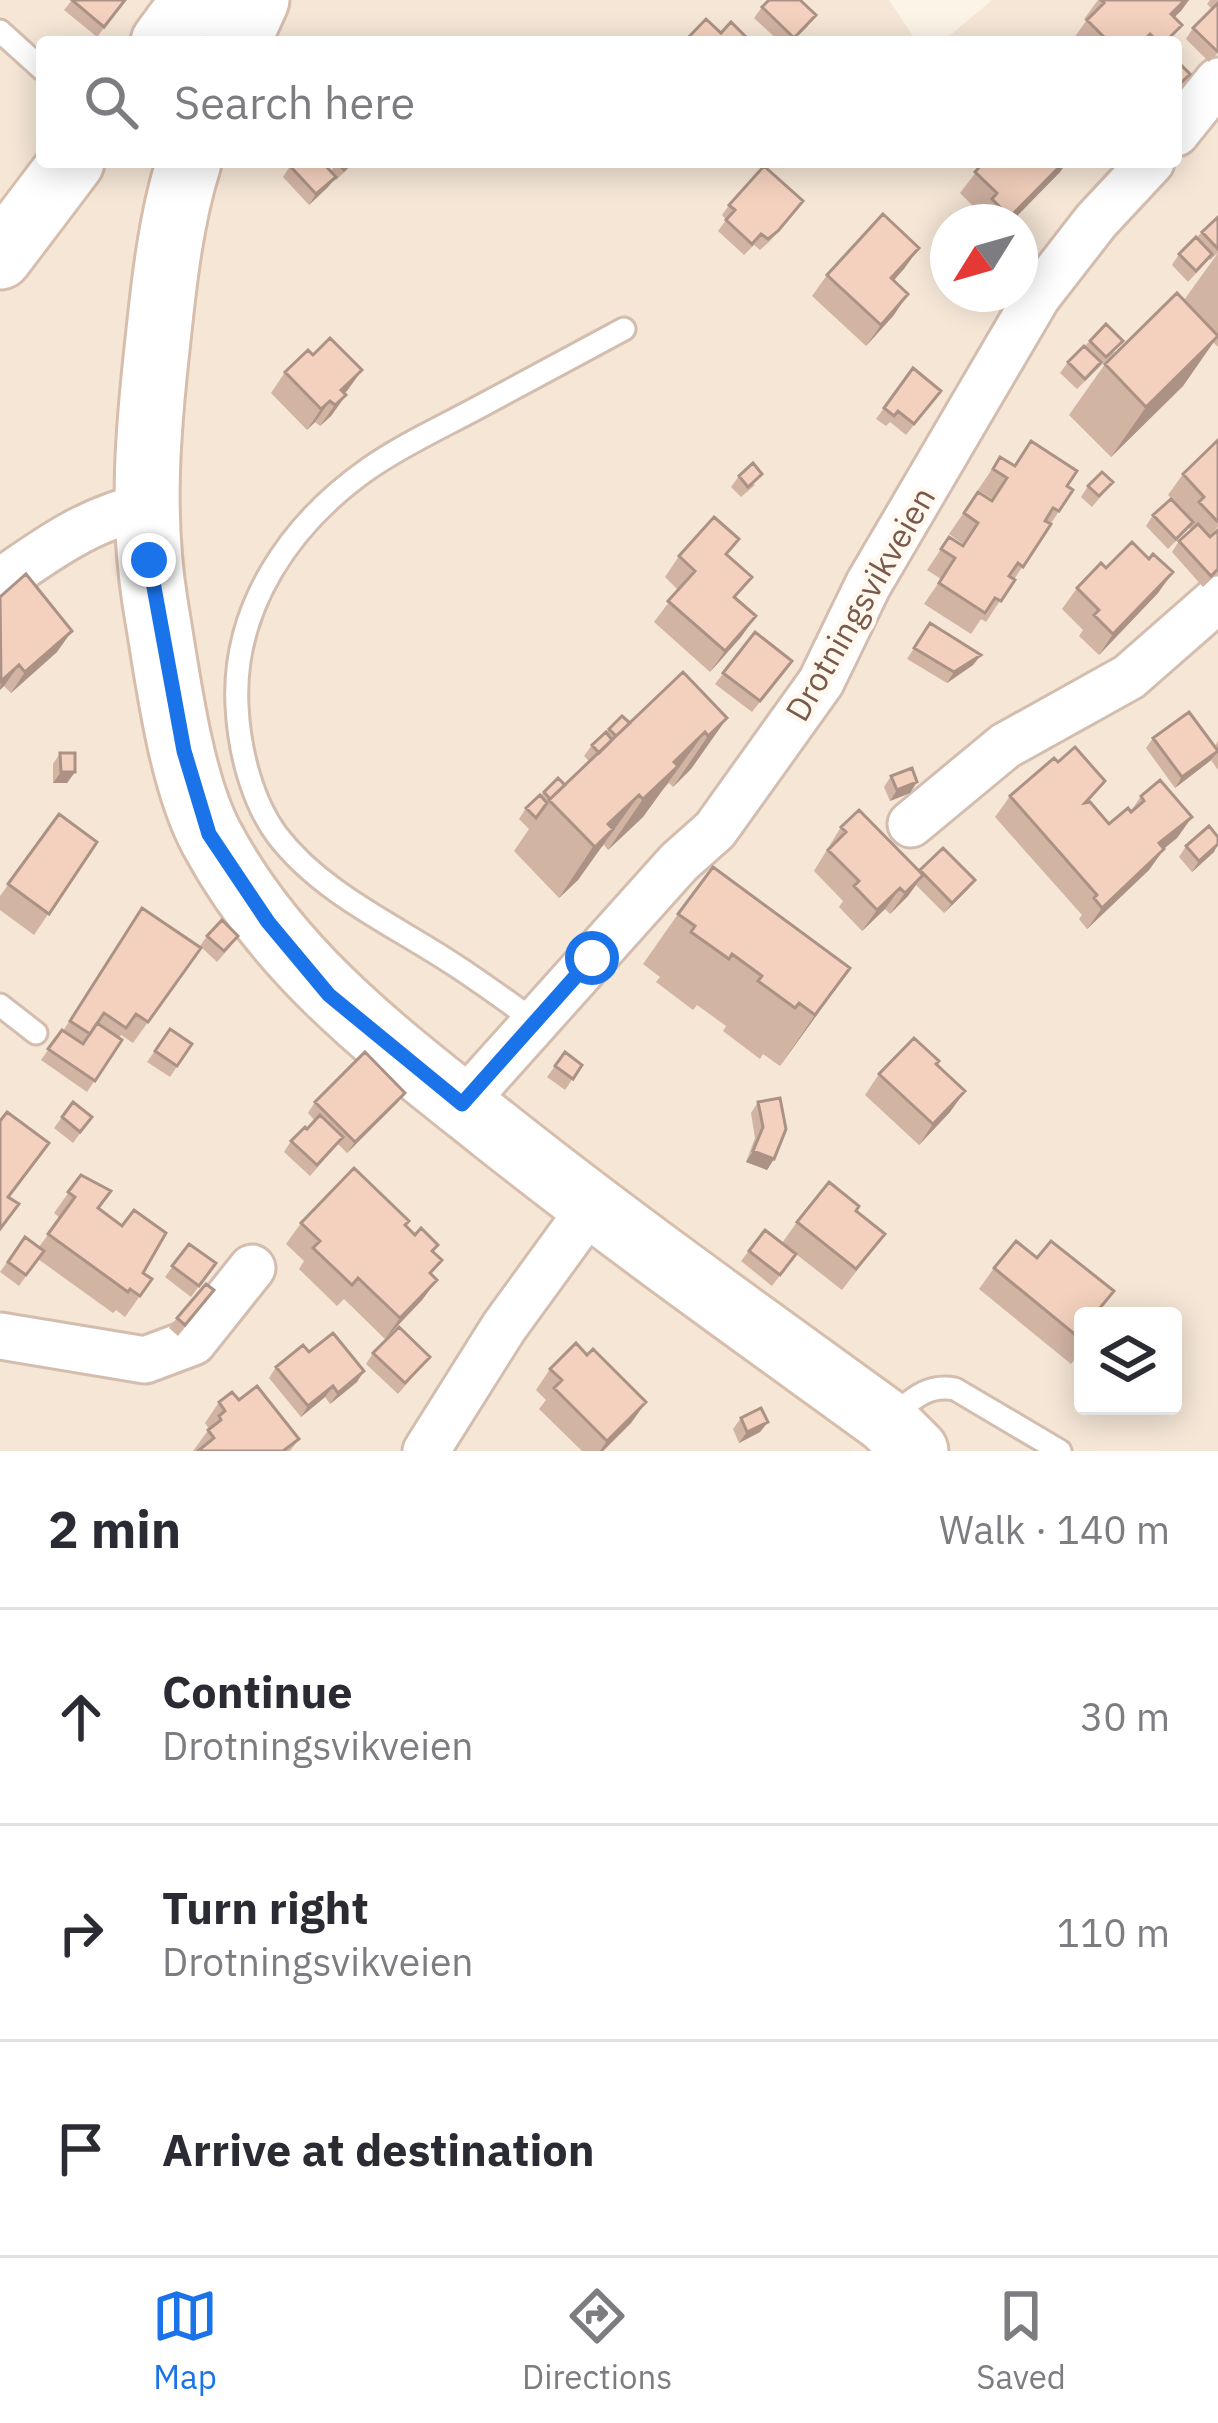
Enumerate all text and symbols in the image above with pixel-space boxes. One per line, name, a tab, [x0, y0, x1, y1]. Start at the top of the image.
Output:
search box	[36, 36, 1182, 168]
icon: search	[78, 69, 144, 135]
text: Search here	[174, 73, 415, 131]
north arrow	[930, 204, 1038, 312]
street label: Drotningsvikveien	[775, 479, 944, 729]
route end	[122, 533, 176, 587]
route start	[565, 931, 619, 985]
map controls	[1074, 1307, 1182, 1415]
button: layers	[1074, 1307, 1182, 1415]
text: 2 min	[48, 1496, 181, 1562]
text: Walk · 140 m	[939, 1504, 1170, 1555]
text: Continue	[162, 1662, 353, 1720]
icon: ahead	[48, 1684, 114, 1750]
text: 30 m	[1080, 1691, 1170, 1742]
text: Drotningsvikveien	[162, 1720, 473, 1771]
text: Turn right	[162, 1878, 369, 1936]
icon: right	[48, 1900, 114, 1966]
text: 110 m	[1057, 1907, 1170, 1958]
text: Drotningsvikveien	[162, 1936, 473, 1987]
icon: arrive	[48, 2116, 114, 2182]
text: Arrive at destination	[162, 2120, 595, 2178]
tab: Map	[152, 2283, 218, 2398]
tab: Directions	[522, 2283, 672, 2398]
tab: Saved	[976, 2283, 1066, 2398]

